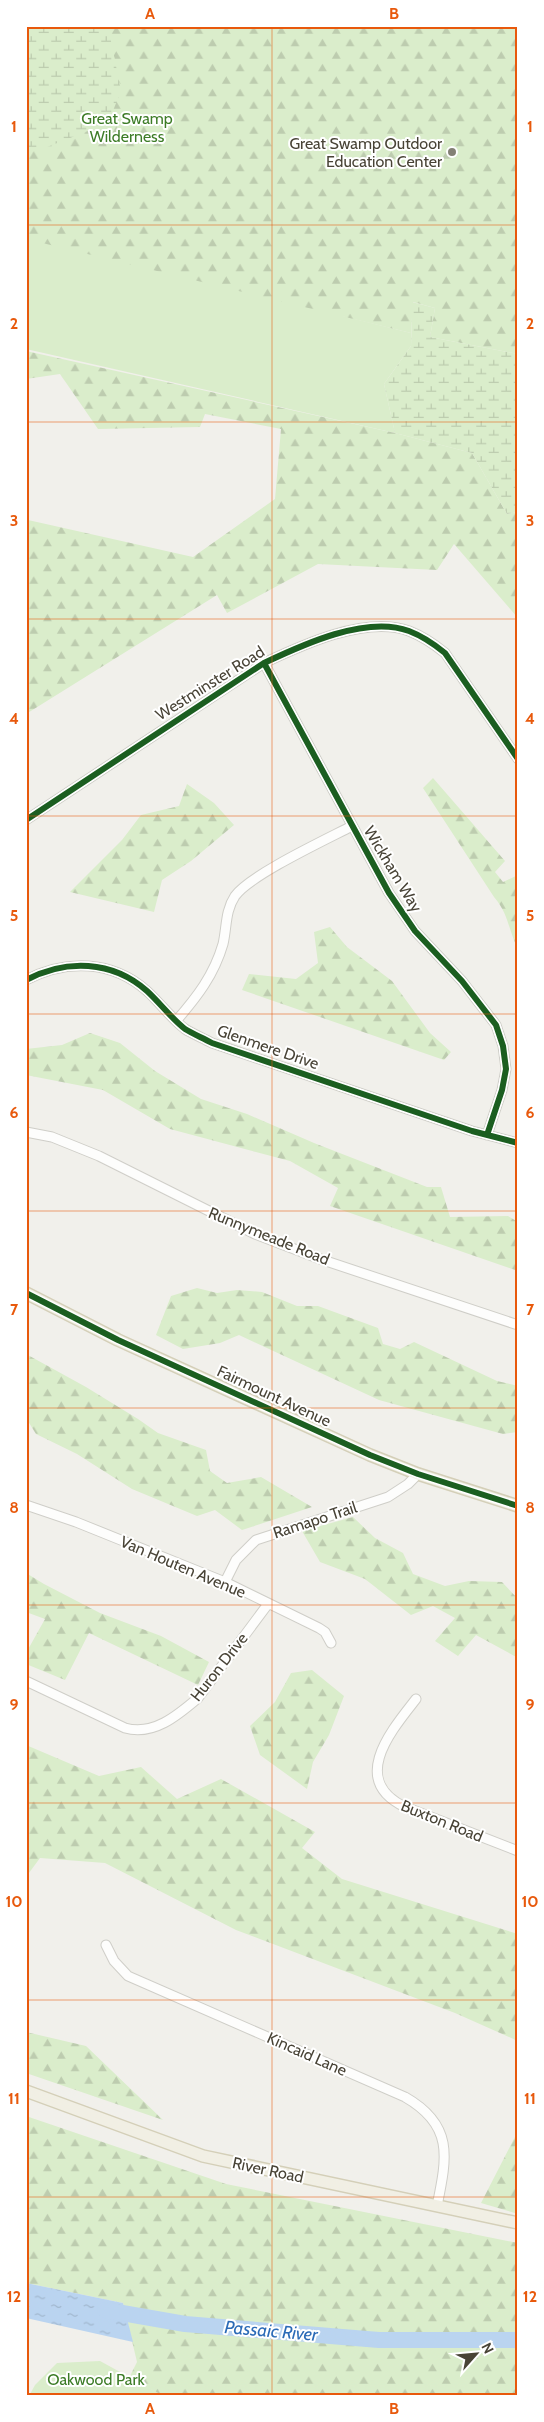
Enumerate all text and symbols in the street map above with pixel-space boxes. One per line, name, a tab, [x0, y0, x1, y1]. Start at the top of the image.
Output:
text: A	[145, 4, 155, 23]
text: B	[389, 4, 399, 23]
park label: Great Swamp Wilderness	[81, 109, 173, 146]
text: 1	[11, 117, 17, 136]
text: 1	[527, 117, 533, 136]
place label: Great Swamp Outdoor Education Center	[289, 134, 443, 171]
marker: Great Swamp Outdoor Education Center	[446, 146, 458, 158]
text: 2	[10, 314, 18, 333]
text: 2	[526, 314, 534, 333]
text: 3	[10, 511, 18, 530]
text: 3	[526, 511, 534, 530]
street label: Westminster Road	[152, 642, 268, 724]
text: 4	[9, 709, 19, 728]
text: 4	[525, 709, 535, 728]
street label: Wickham Way	[360, 823, 426, 915]
text: 5	[10, 906, 18, 925]
text: 5	[526, 906, 534, 925]
street label: Glenmere Drive	[215, 1021, 321, 1073]
text: 6	[10, 1103, 19, 1122]
text: 6	[526, 1103, 535, 1122]
street label: Runnymeade Road	[206, 1203, 332, 1269]
text: 7	[10, 1300, 19, 1319]
text: 7	[526, 1300, 535, 1319]
street label: Fairmount Avenue	[214, 1361, 334, 1431]
street label: Ramapo Trail	[271, 1497, 360, 1543]
text: 8	[9, 1498, 19, 1517]
text: 8	[525, 1498, 535, 1517]
street label: Van Houten Avenue	[117, 1532, 249, 1602]
street label: Huron Drive	[186, 1629, 252, 1705]
text: 9	[10, 1695, 19, 1714]
text: 9	[526, 1695, 535, 1714]
street label: Buxton Road	[398, 1796, 486, 1846]
text: 10	[5, 1892, 23, 1911]
text: 10	[521, 1892, 539, 1911]
street label: Kincaid Lane	[264, 2028, 350, 2080]
text: 11	[8, 2089, 20, 2108]
text: 11	[524, 2089, 536, 2108]
street label: River Road	[231, 2153, 305, 2187]
text: 12	[7, 2287, 21, 2306]
text: 12	[523, 2287, 537, 2306]
water label: Passaic River	[223, 2316, 320, 2346]
north arrow	[452, 2330, 502, 2380]
text: N	[477, 2340, 498, 2357]
park label: Oakwood Park	[47, 2370, 146, 2389]
text: A	[145, 2399, 155, 2418]
text: B	[389, 2399, 399, 2418]

